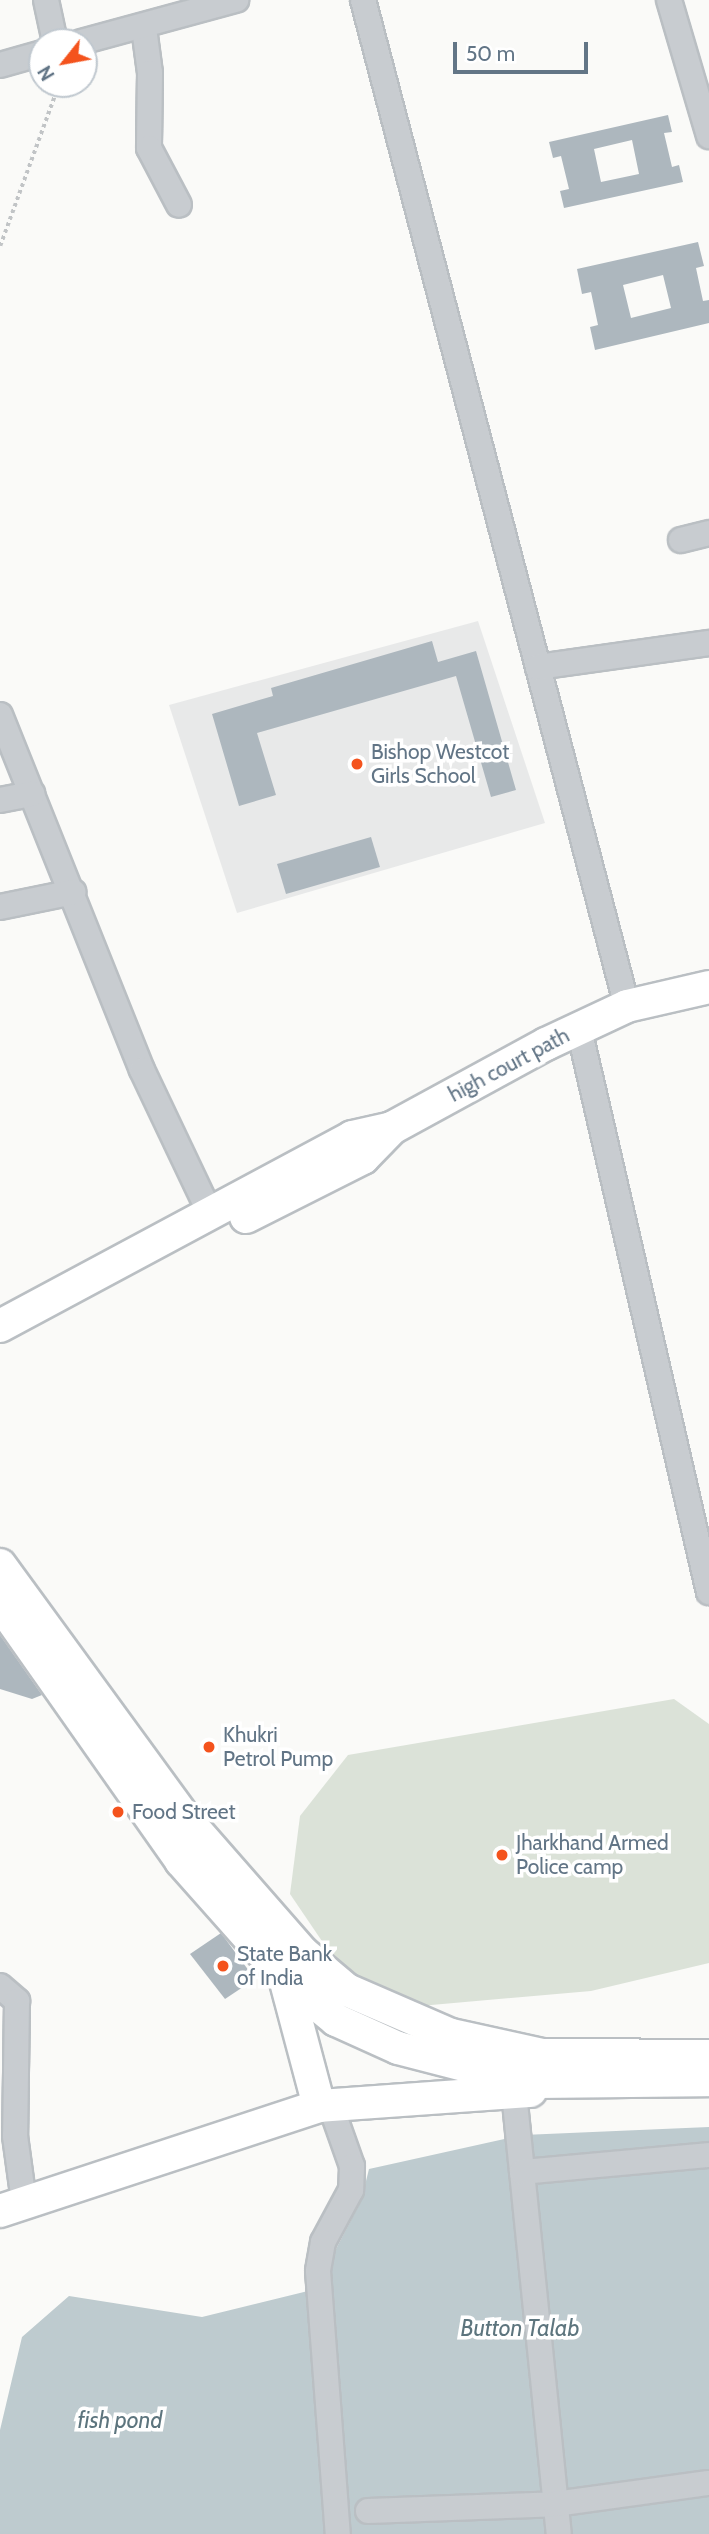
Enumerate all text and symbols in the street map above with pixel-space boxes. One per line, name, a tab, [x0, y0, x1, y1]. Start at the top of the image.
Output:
north arrow	[28, 28, 98, 98]
scale bar	[457, 28, 592, 72]
text: 50 m	[466, 41, 515, 66]
text: N	[33, 61, 60, 85]
place label: Bishop Westcot Girls School	[371, 739, 509, 789]
marker: Bishop Westcot Girls School	[349, 756, 365, 772]
street label: high court path	[444, 1023, 574, 1107]
place label: Khukri Petrol Pump	[223, 1722, 333, 1772]
marker: Khukri Petrol Pump	[201, 1739, 217, 1755]
place label: Food Street	[132, 1799, 236, 1825]
marker: Food Street	[110, 1804, 126, 1820]
place label: Jharkhand Armed Police camp	[516, 1830, 669, 1880]
marker: Jharkhand Armed Police camp	[494, 1847, 510, 1863]
place label: State Bank of India	[237, 1941, 332, 1991]
marker: State Bank of India	[215, 1958, 231, 1974]
water label: Button Talab	[461, 2314, 579, 2342]
water label: fish pond	[78, 2406, 162, 2434]

